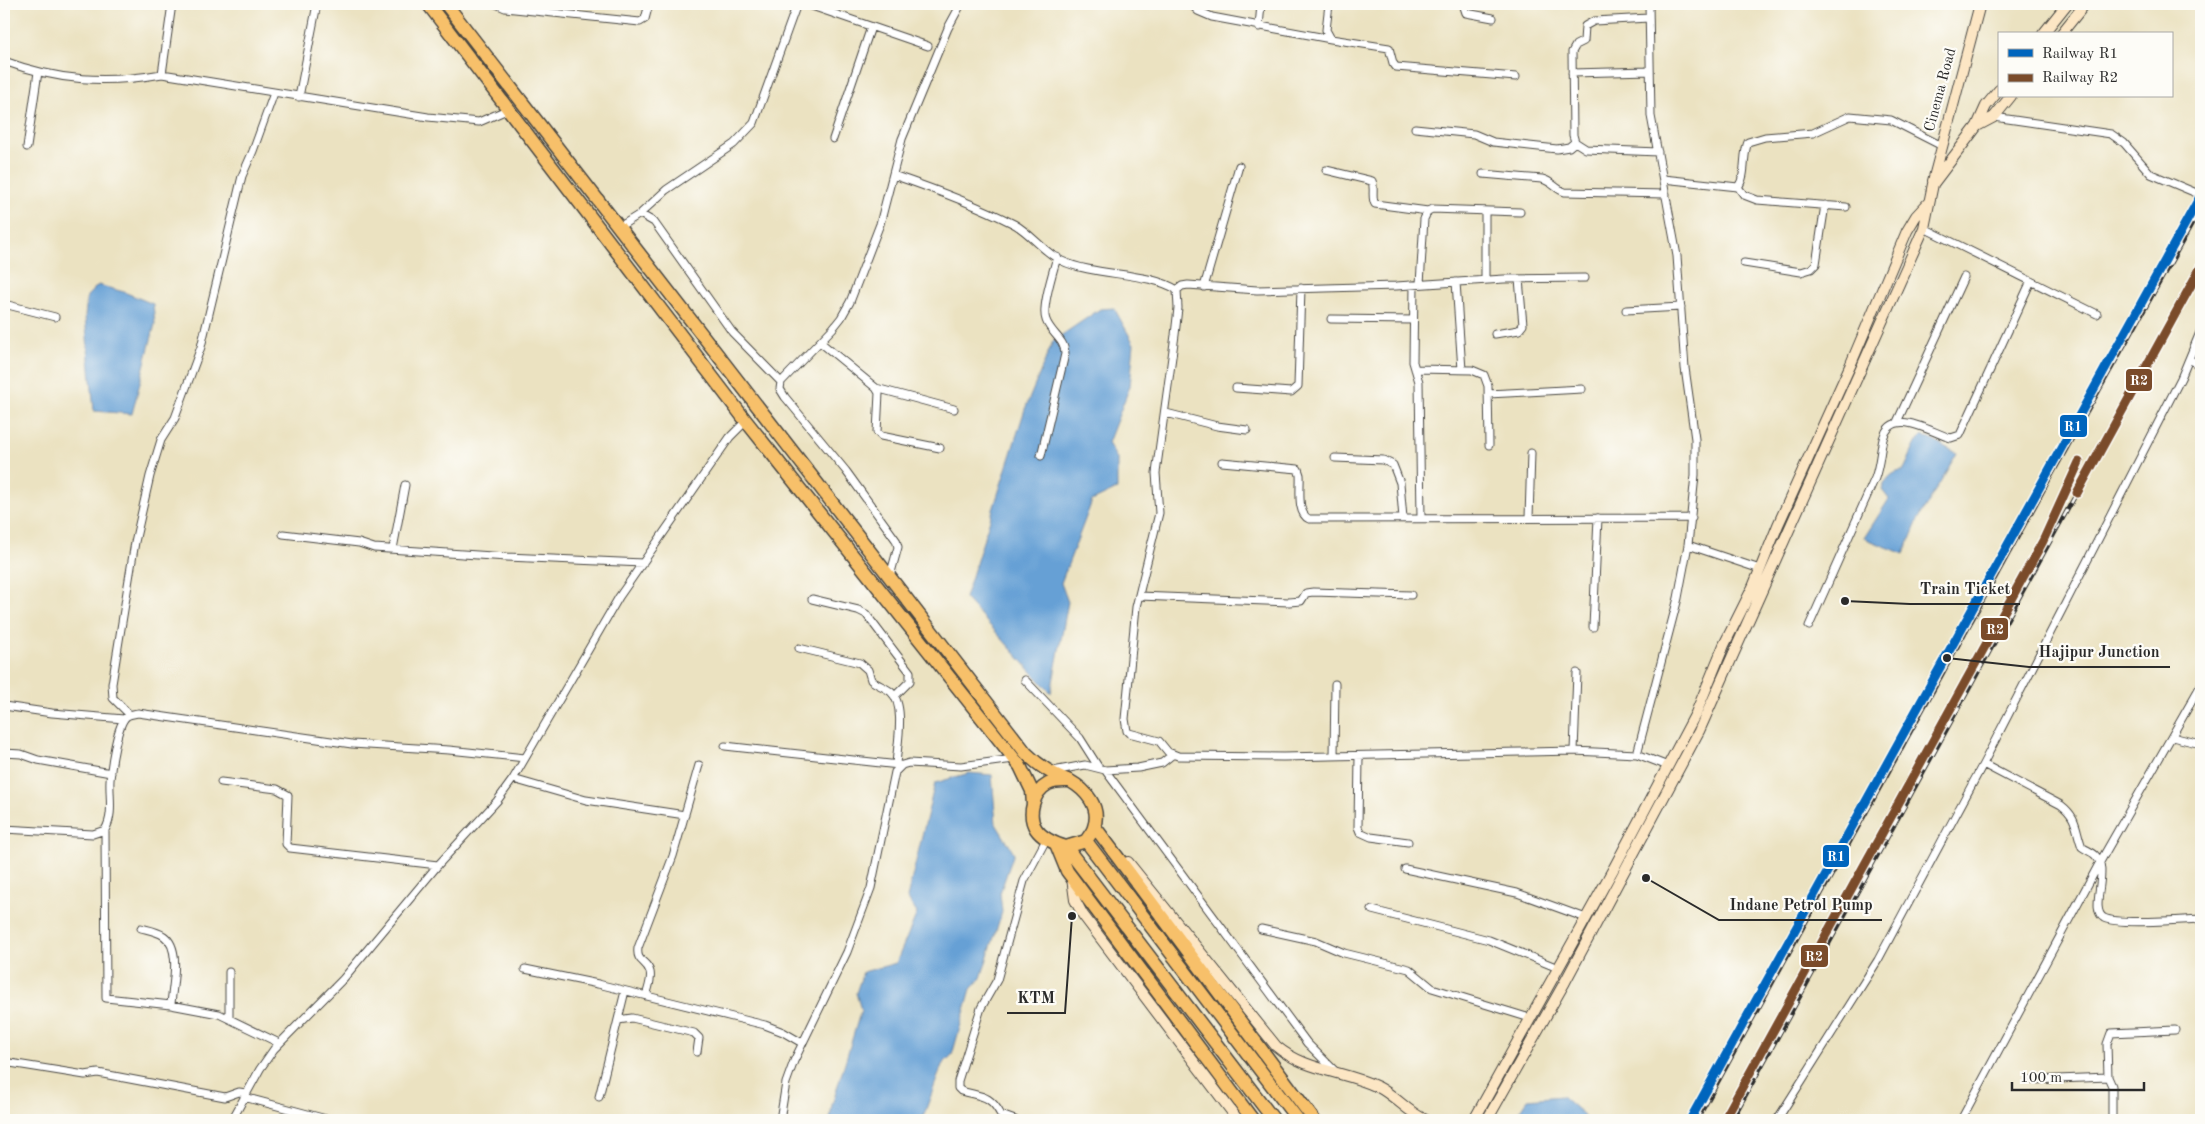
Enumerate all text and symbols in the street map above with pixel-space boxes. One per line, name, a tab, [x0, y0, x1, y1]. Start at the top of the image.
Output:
legend	[1998, 32, 2172, 98]
street label: Cinema Road	[1923, 46, 1959, 133]
text: Railway R1	[2042, 47, 2118, 62]
text: Railway R2	[2042, 71, 2118, 86]
line badge: R2	[2125, 368, 2153, 392]
text: R2	[2130, 374, 2148, 388]
line badge: R1	[2059, 414, 2088, 438]
text: R1	[2064, 420, 2082, 434]
callout: Train Ticket	[1910, 573, 2020, 604]
text: Train Ticket	[1920, 582, 2011, 598]
line badge: R2	[1980, 617, 2009, 641]
text: R2	[1986, 623, 2004, 637]
callout: Hajipur Junction	[2029, 636, 2170, 667]
text: Hajipur Junction	[2038, 645, 2160, 661]
line badge: R1	[1822, 844, 1850, 868]
text: R1	[1827, 850, 1845, 864]
callout: Indane Petrol Pump	[1719, 889, 1882, 920]
text: Indane Petrol Pump	[1729, 898, 1873, 914]
line badge: R2	[1800, 944, 1829, 968]
text: R2	[1805, 950, 1823, 964]
callout: KTM	[1007, 982, 1065, 1013]
text: KTM	[1017, 991, 1055, 1007]
scale bar	[2012, 1059, 2145, 1091]
text: 100 m	[2020, 1071, 2062, 1086]

